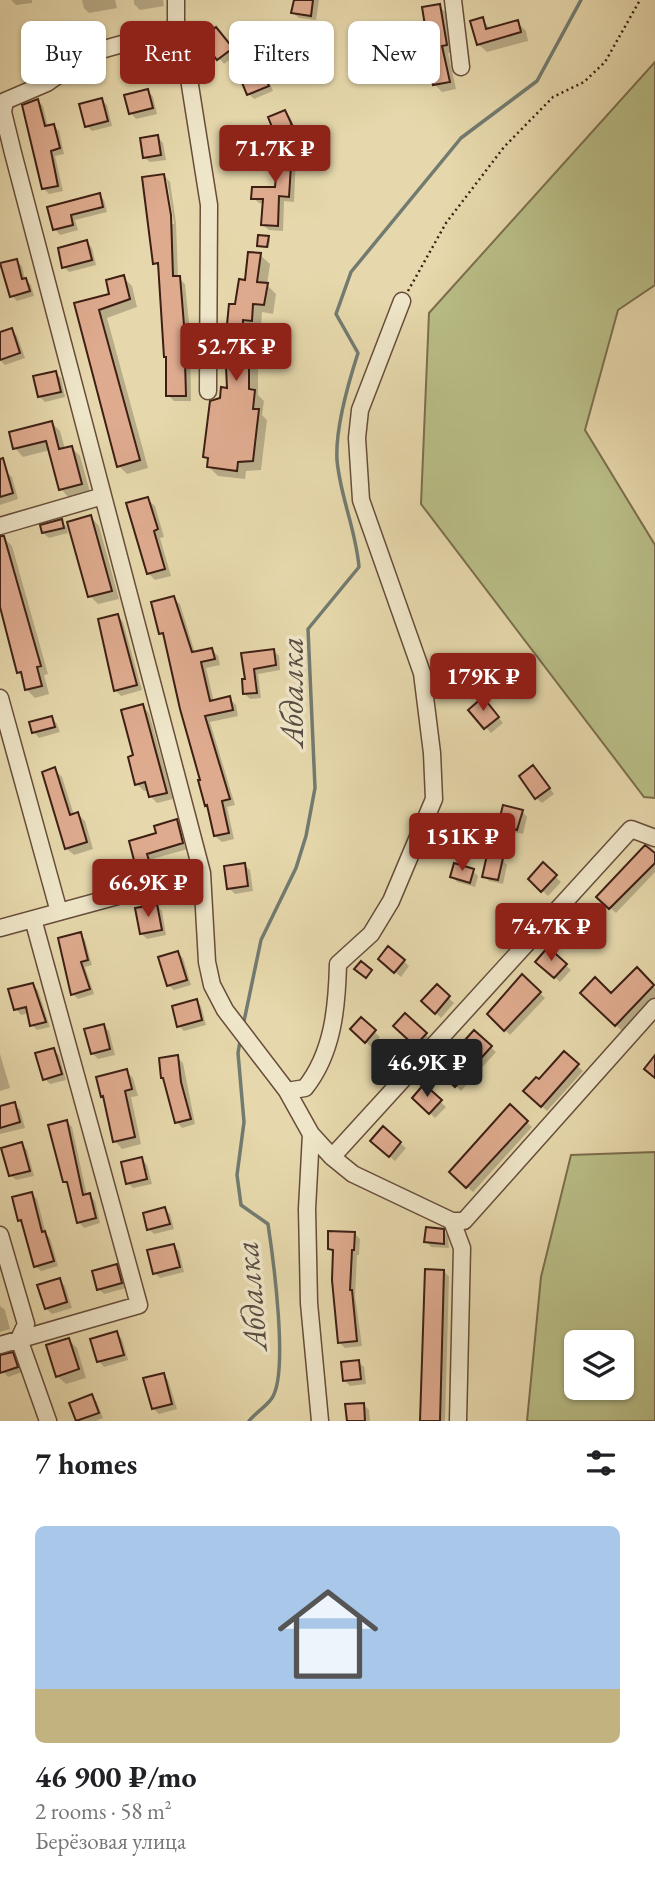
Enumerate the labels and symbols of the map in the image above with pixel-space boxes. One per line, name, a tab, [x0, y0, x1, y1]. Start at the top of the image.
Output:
pin: 71.7K ₽	[210, 125, 340, 185]
pin: 52.7K ₽	[171, 324, 301, 383]
water label: Абдалка	[270, 637, 313, 750]
pin: 179K ₽	[426, 654, 540, 713]
pin: 151K ₽	[405, 814, 519, 873]
pin: 66.9K ₽	[83, 860, 213, 919]
pin: 74.7K ₽	[486, 904, 616, 963]
pin: 46.9K ₽	[362, 1040, 492, 1099]
water label: Абдалка	[224, 1239, 277, 1356]

